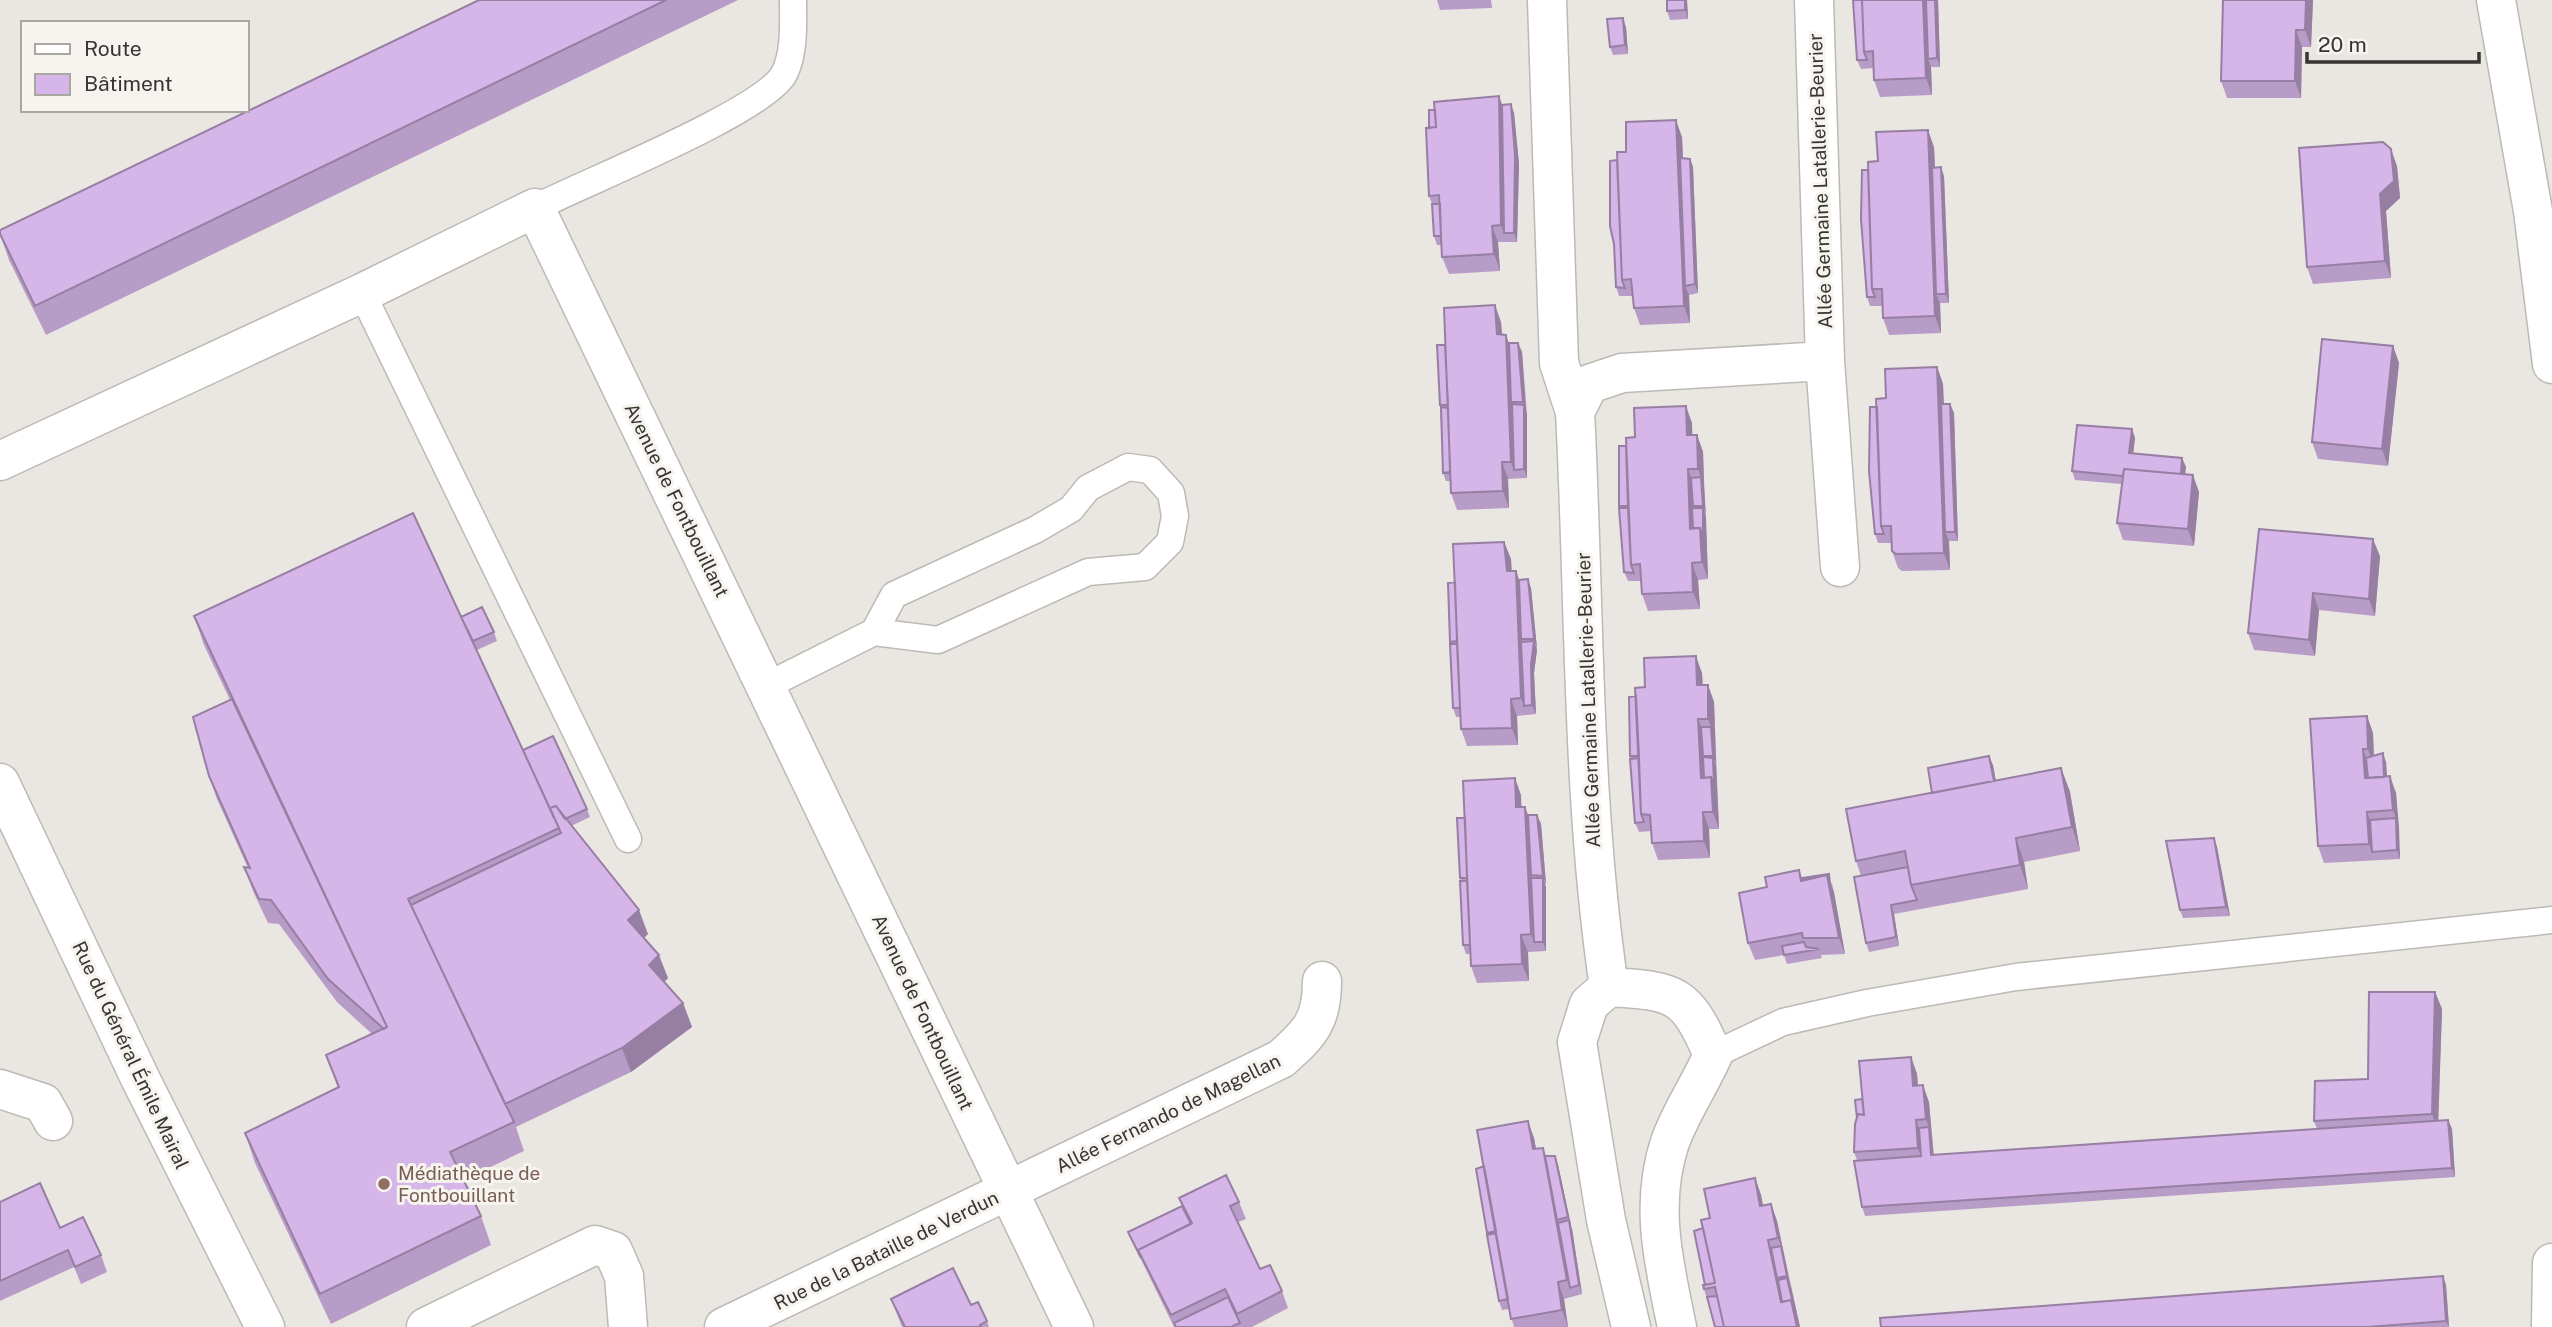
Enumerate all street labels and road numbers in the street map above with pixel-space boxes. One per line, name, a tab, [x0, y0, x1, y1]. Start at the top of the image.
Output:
street label: Allée Germaine Latallerie-Beurier	[1804, 33, 1836, 329]
street label: Avenue de Fontbouillant	[620, 399, 734, 601]
street label: Allée Germaine Latallerie-Beurier	[1572, 552, 1604, 848]
street label: Avenue de Fontbouillant	[868, 911, 978, 1113]
street label: Rue du Général Émile Mairal	[68, 938, 194, 1172]
street label: Allée Fernando de Magellan	[1052, 1049, 1284, 1177]
street label: Rue de la Bataille de Verdun	[770, 1186, 1002, 1314]

